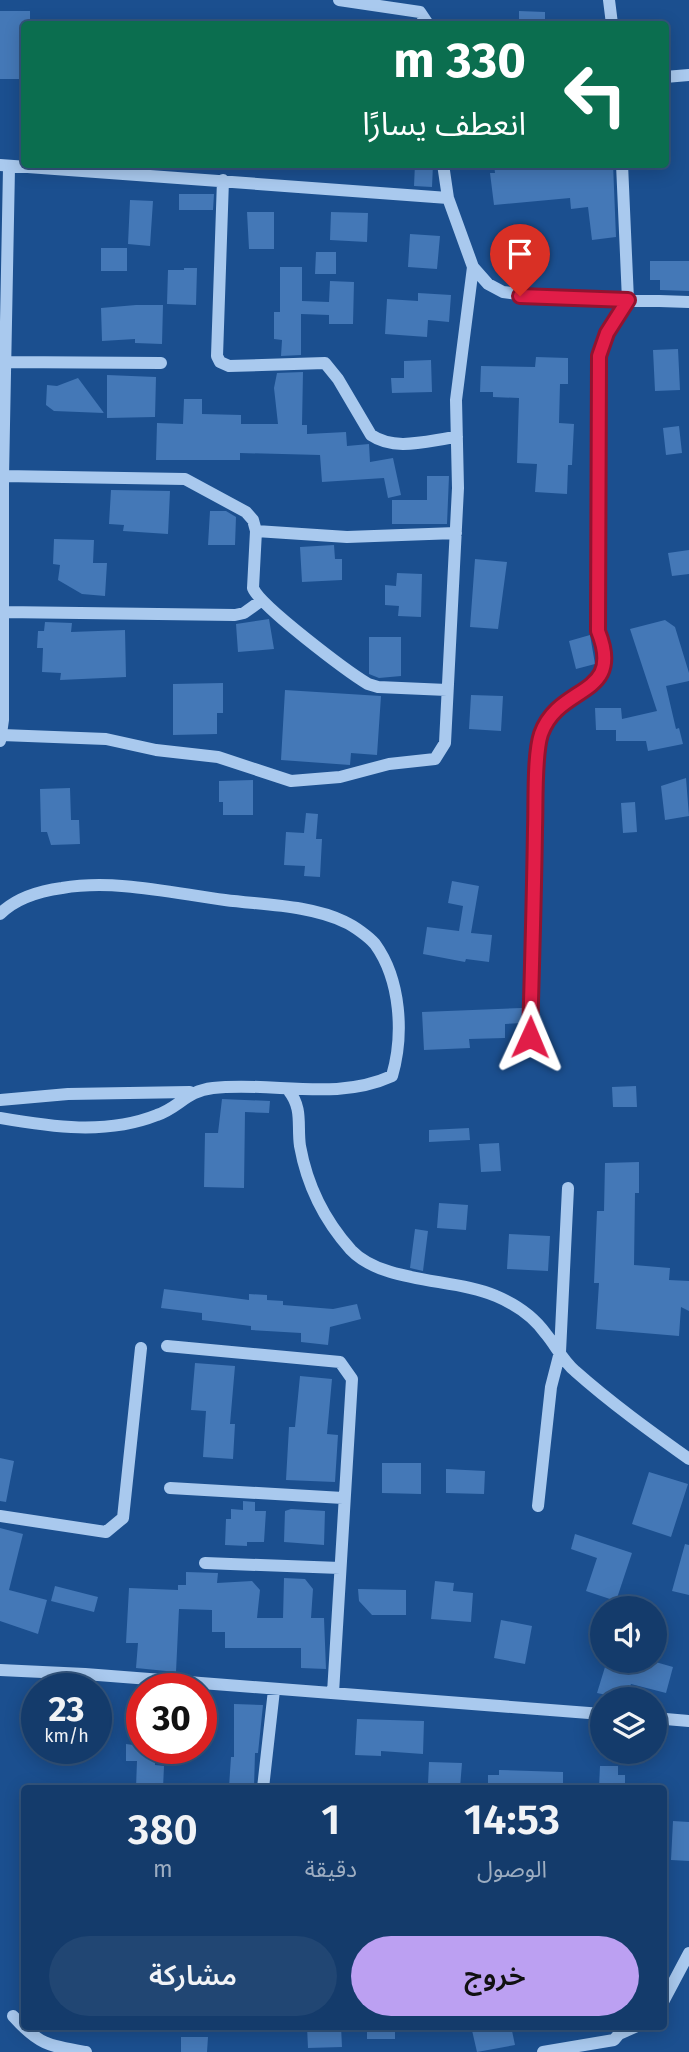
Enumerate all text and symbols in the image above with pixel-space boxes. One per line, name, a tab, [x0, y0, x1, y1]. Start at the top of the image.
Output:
text: 330 m	[393, 31, 526, 90]
icon: left	[550, 49, 641, 140]
text: انعطف يسارًا	[362, 105, 526, 143]
pin	[490, 224, 550, 296]
icon: arrive	[501, 235, 539, 273]
position arrow	[493, 1000, 567, 1074]
map controls	[590, 1596, 667, 1764]
button: sound	[590, 1596, 667, 1673]
speed limit sign: 30	[126, 1673, 217, 1764]
button: layers	[590, 1687, 667, 1764]
text: 23	[48, 1688, 85, 1730]
text: km/h	[44, 1725, 89, 1747]
text: 1	[321, 1795, 340, 1845]
text: 14:53	[464, 1795, 560, 1845]
text: 380	[128, 1805, 198, 1855]
text: m	[153, 1855, 173, 1883]
text: دقيقة	[305, 1855, 357, 1883]
text: الوصول	[477, 1855, 547, 1883]
button: مشاركة	[49, 1936, 337, 2016]
button: خروج	[351, 1936, 639, 2016]

